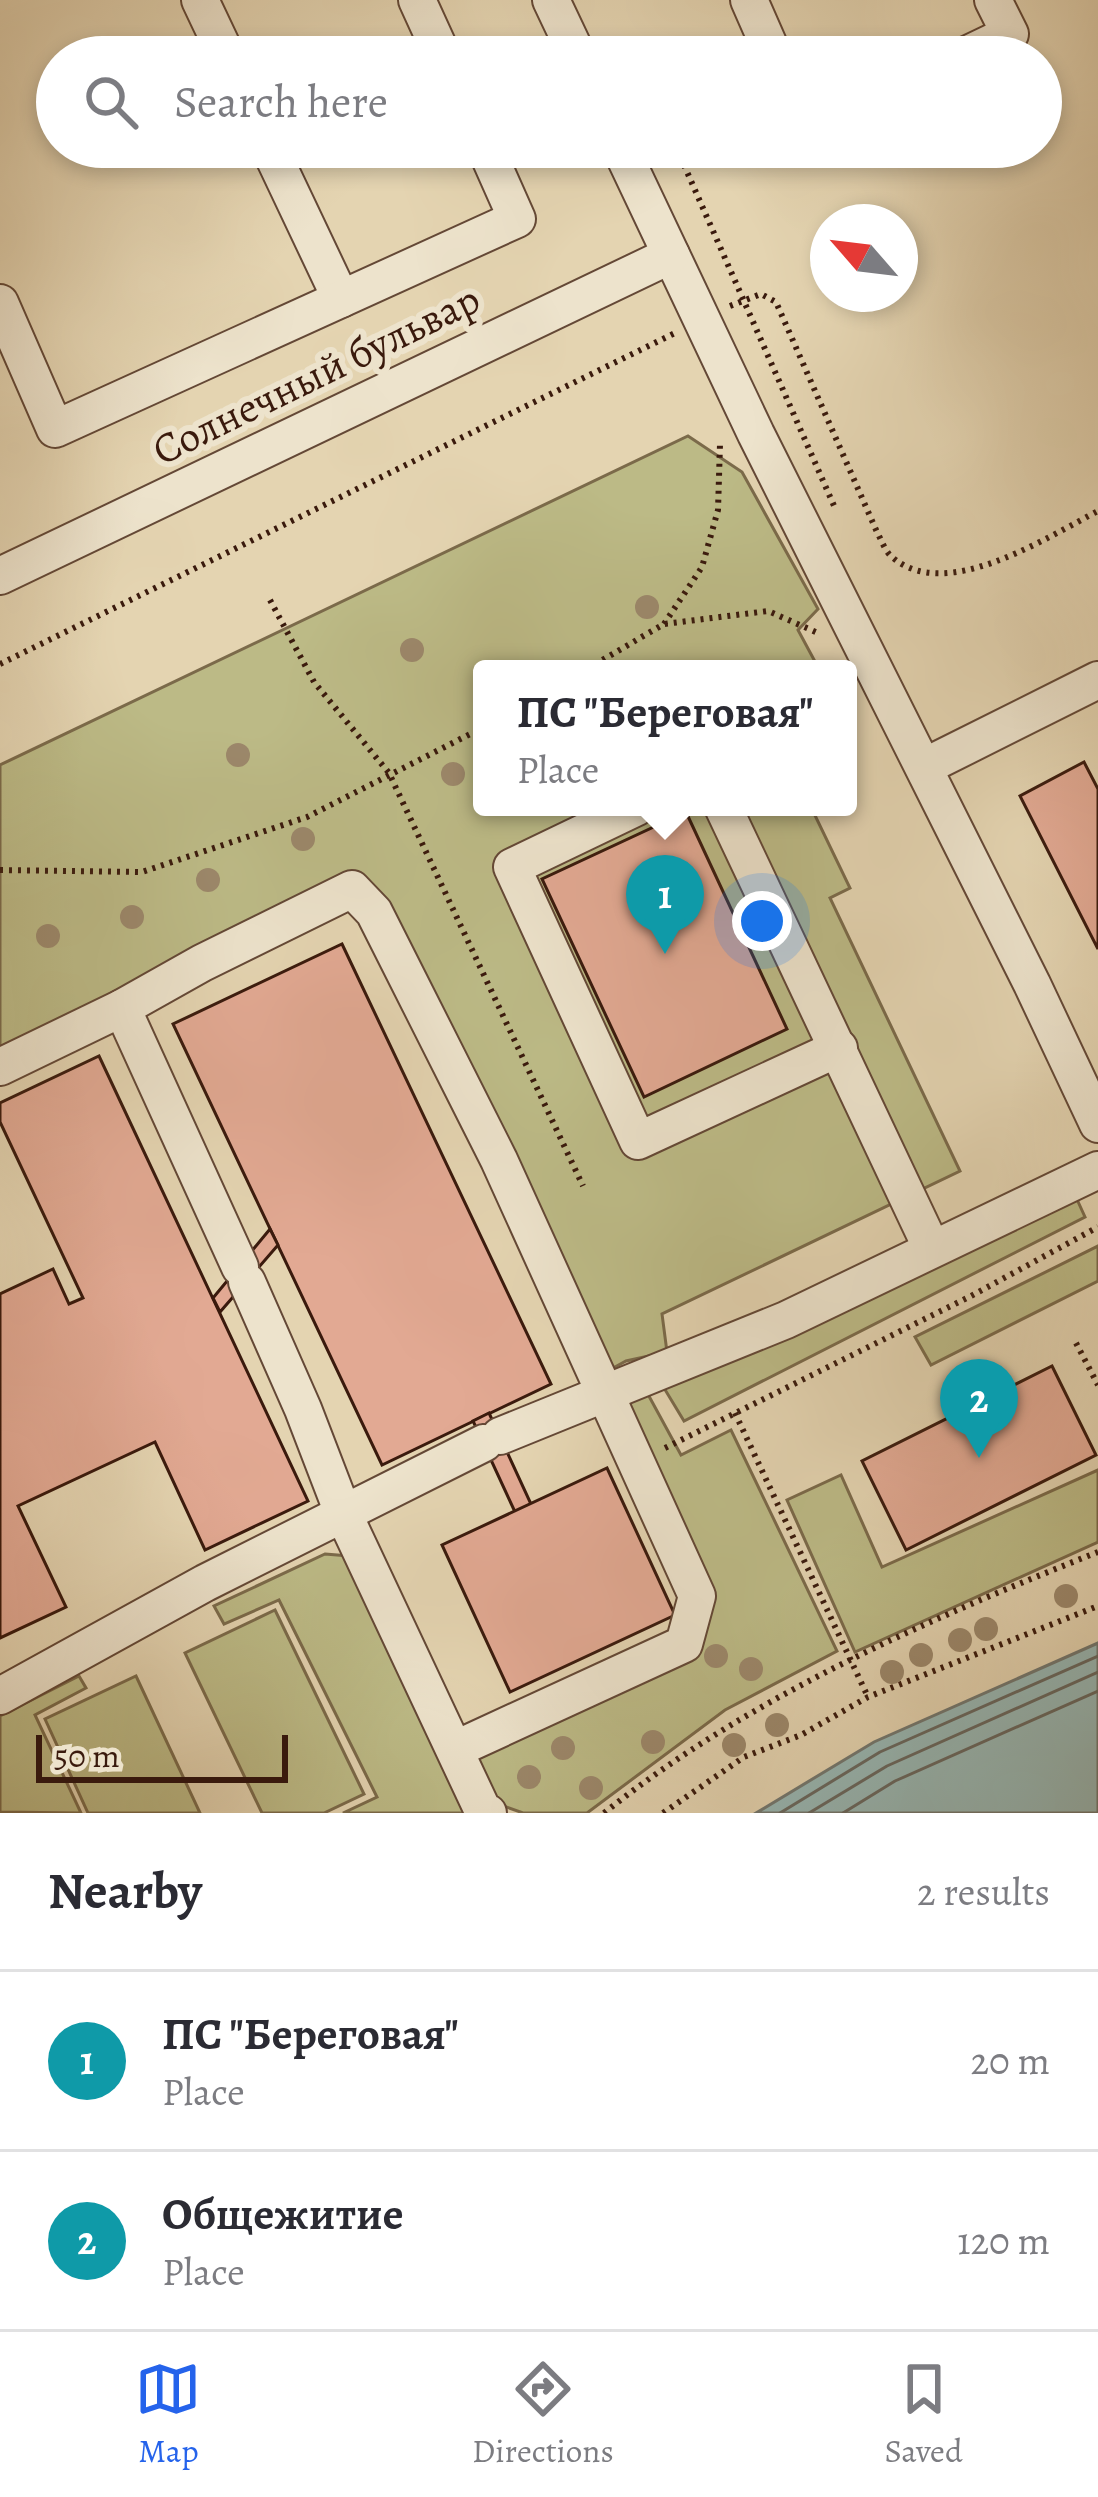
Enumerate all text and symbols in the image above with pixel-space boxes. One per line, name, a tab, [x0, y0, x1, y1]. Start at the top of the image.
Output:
search box	[36, 36, 1062, 168]
icon: search	[78, 69, 144, 135]
text: Search here	[174, 71, 388, 133]
north arrow	[810, 204, 918, 312]
street label: Солнечный бульвар	[143, 270, 489, 478]
popup	[473, 660, 857, 816]
text: ПС "Береговая"	[517, 681, 813, 743]
text: Place	[517, 743, 599, 796]
pin: 1	[626, 855, 704, 954]
your location	[732, 891, 792, 951]
pin: 2	[940, 1359, 1018, 1458]
scale bar	[36, 1729, 288, 1782]
text: 50 m	[54, 1733, 120, 1778]
text: Nearby	[48, 1856, 202, 1926]
text: 2 results	[917, 1865, 1050, 1918]
text: ПС "Береговая"	[162, 2003, 459, 2065]
text: 1	[80, 2034, 94, 2087]
text: 20 m	[971, 2034, 1050, 2087]
text: Place	[162, 2065, 245, 2118]
text: Общежитие	[162, 2183, 404, 2245]
text: 2	[78, 2214, 96, 2267]
text: 120 m	[957, 2214, 1050, 2267]
text: Place	[162, 2245, 245, 2298]
tab: Map	[135, 2356, 201, 2473]
tab: Directions	[472, 2356, 614, 2473]
tab: Saved	[884, 2356, 963, 2473]

